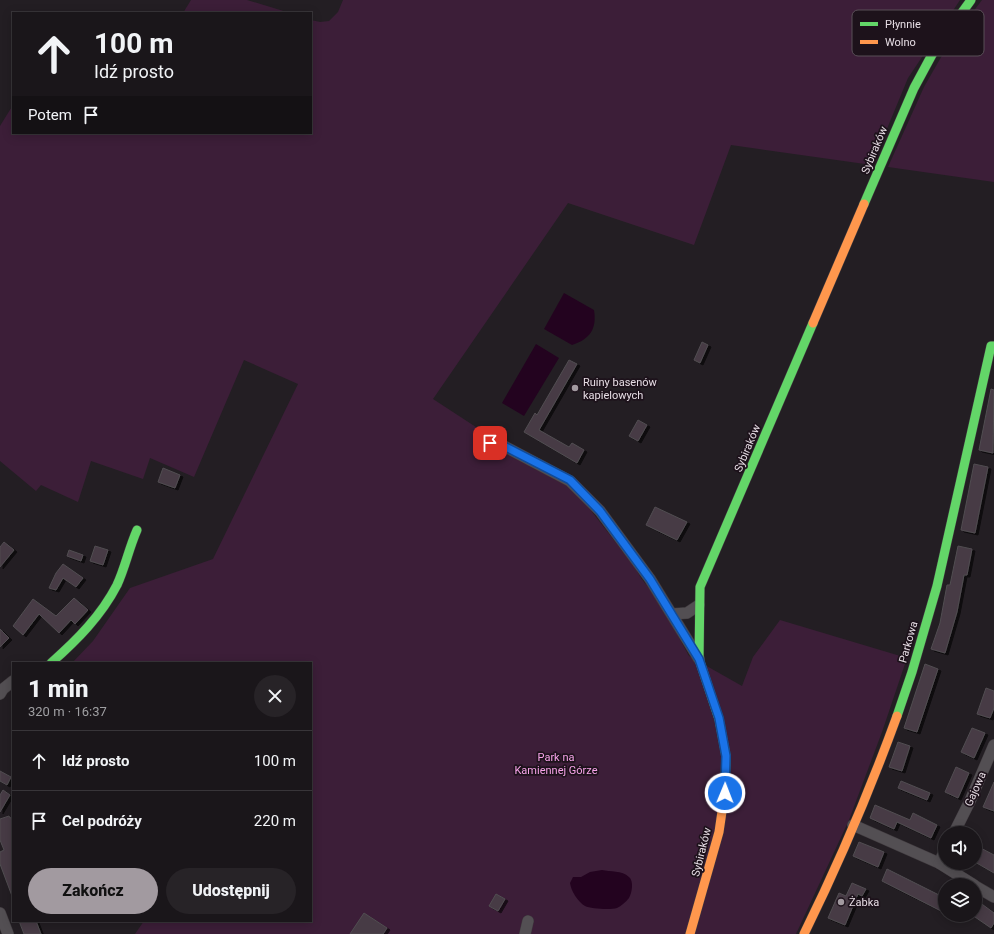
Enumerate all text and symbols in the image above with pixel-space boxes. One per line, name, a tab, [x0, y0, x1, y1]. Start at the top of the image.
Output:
legend	[852, 10, 984, 56]
text: Płynnie	[885, 18, 921, 31]
text: 100 m	[94, 27, 173, 60]
icon: ahead	[28, 28, 80, 80]
text: Wolno	[885, 36, 916, 49]
text: Idź prosto	[94, 61, 174, 82]
icon: arrive	[80, 104, 102, 126]
text: Potem	[28, 106, 72, 124]
street label: Sybiraków	[859, 124, 891, 176]
place label: Ruiny basenów kapielowych	[583, 376, 658, 402]
marker: Ruiny basenów kapielowych	[570, 383, 580, 393]
street label: Sybiraków	[732, 422, 764, 474]
pin	[473, 426, 507, 460]
icon: arrive	[479, 432, 501, 454]
street label: Parkowa	[896, 620, 921, 664]
text: 1 min	[28, 675, 89, 703]
button: close	[254, 675, 296, 717]
text: 320 m · 16:37	[28, 704, 107, 719]
icon: ahead	[28, 750, 50, 772]
park label: Park na Kamiennej Górze	[514, 751, 598, 777]
text: Idź prosto	[62, 752, 129, 770]
text: 100 m	[254, 752, 296, 770]
street label: Gajowa	[962, 770, 989, 809]
position arrow	[704, 772, 746, 814]
icon: arrive	[28, 810, 50, 832]
text: Cel podróży	[62, 812, 142, 830]
text: 220 m	[254, 812, 296, 830]
street label: Sybiraków	[689, 825, 714, 878]
map controls	[938, 826, 982, 922]
button: sound	[938, 826, 982, 870]
button: Zakończ	[28, 868, 158, 914]
button: Udostępnij	[166, 868, 296, 914]
button: layers	[938, 878, 982, 922]
place label: Żabka	[849, 896, 879, 909]
marker: Żabka	[836, 897, 846, 907]

